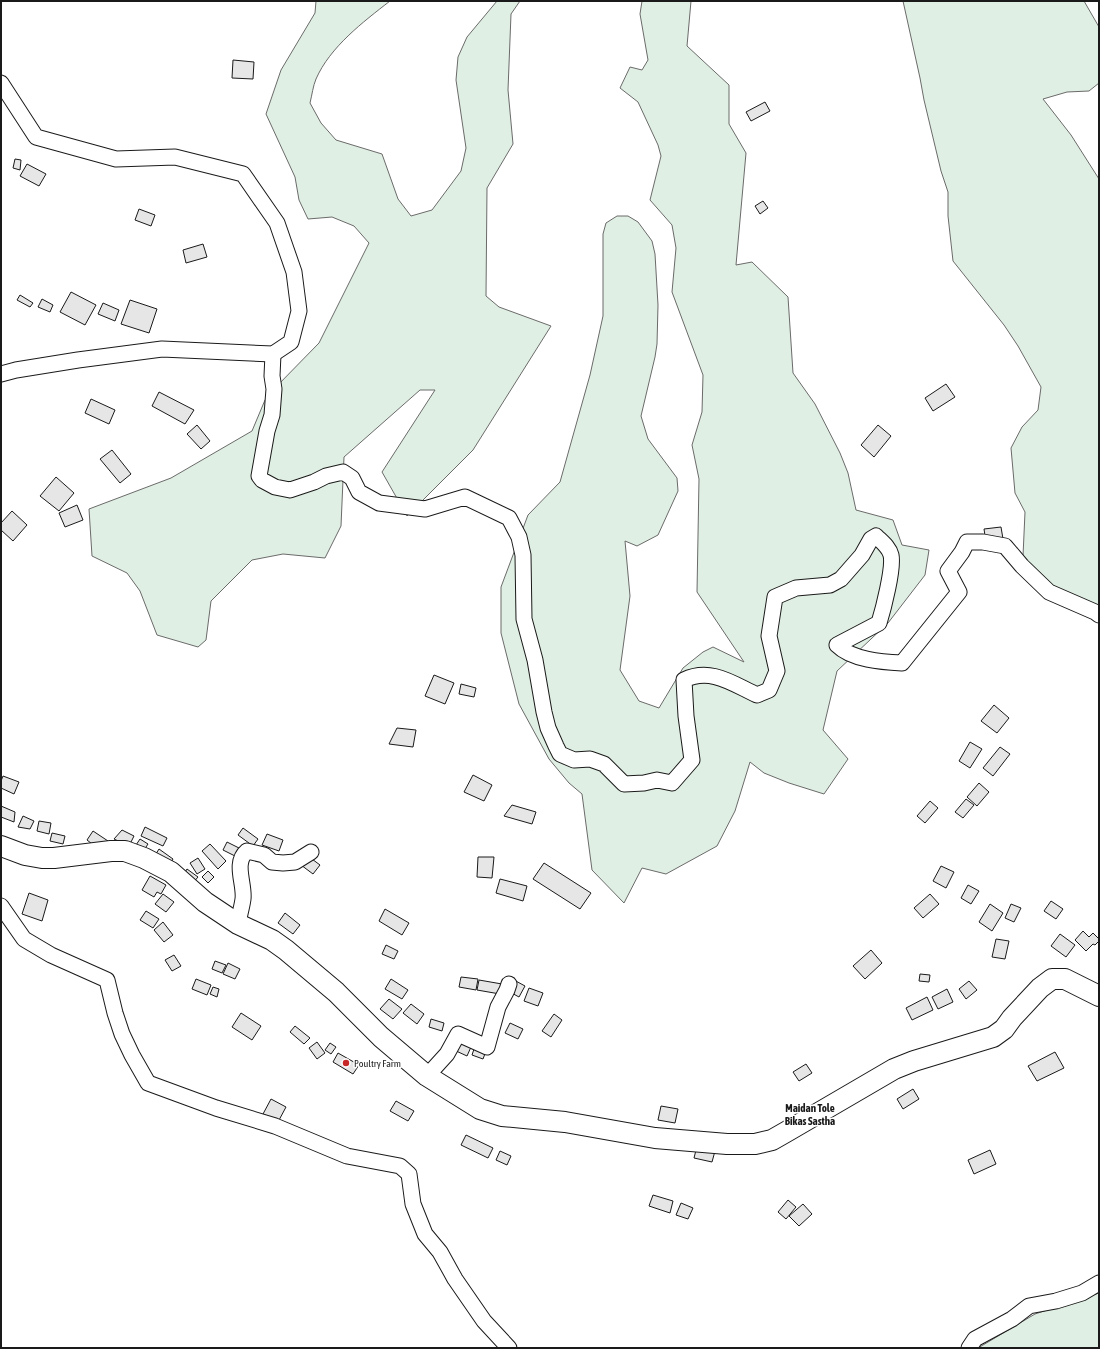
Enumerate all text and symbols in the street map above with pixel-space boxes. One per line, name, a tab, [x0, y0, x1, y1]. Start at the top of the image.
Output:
marker: Poultry Farm	[341, 1058, 351, 1068]
place label: Poultry Farm	[354, 1058, 401, 1069]
district label: Maidan Tole Bikas Sastha	[785, 1102, 835, 1127]

